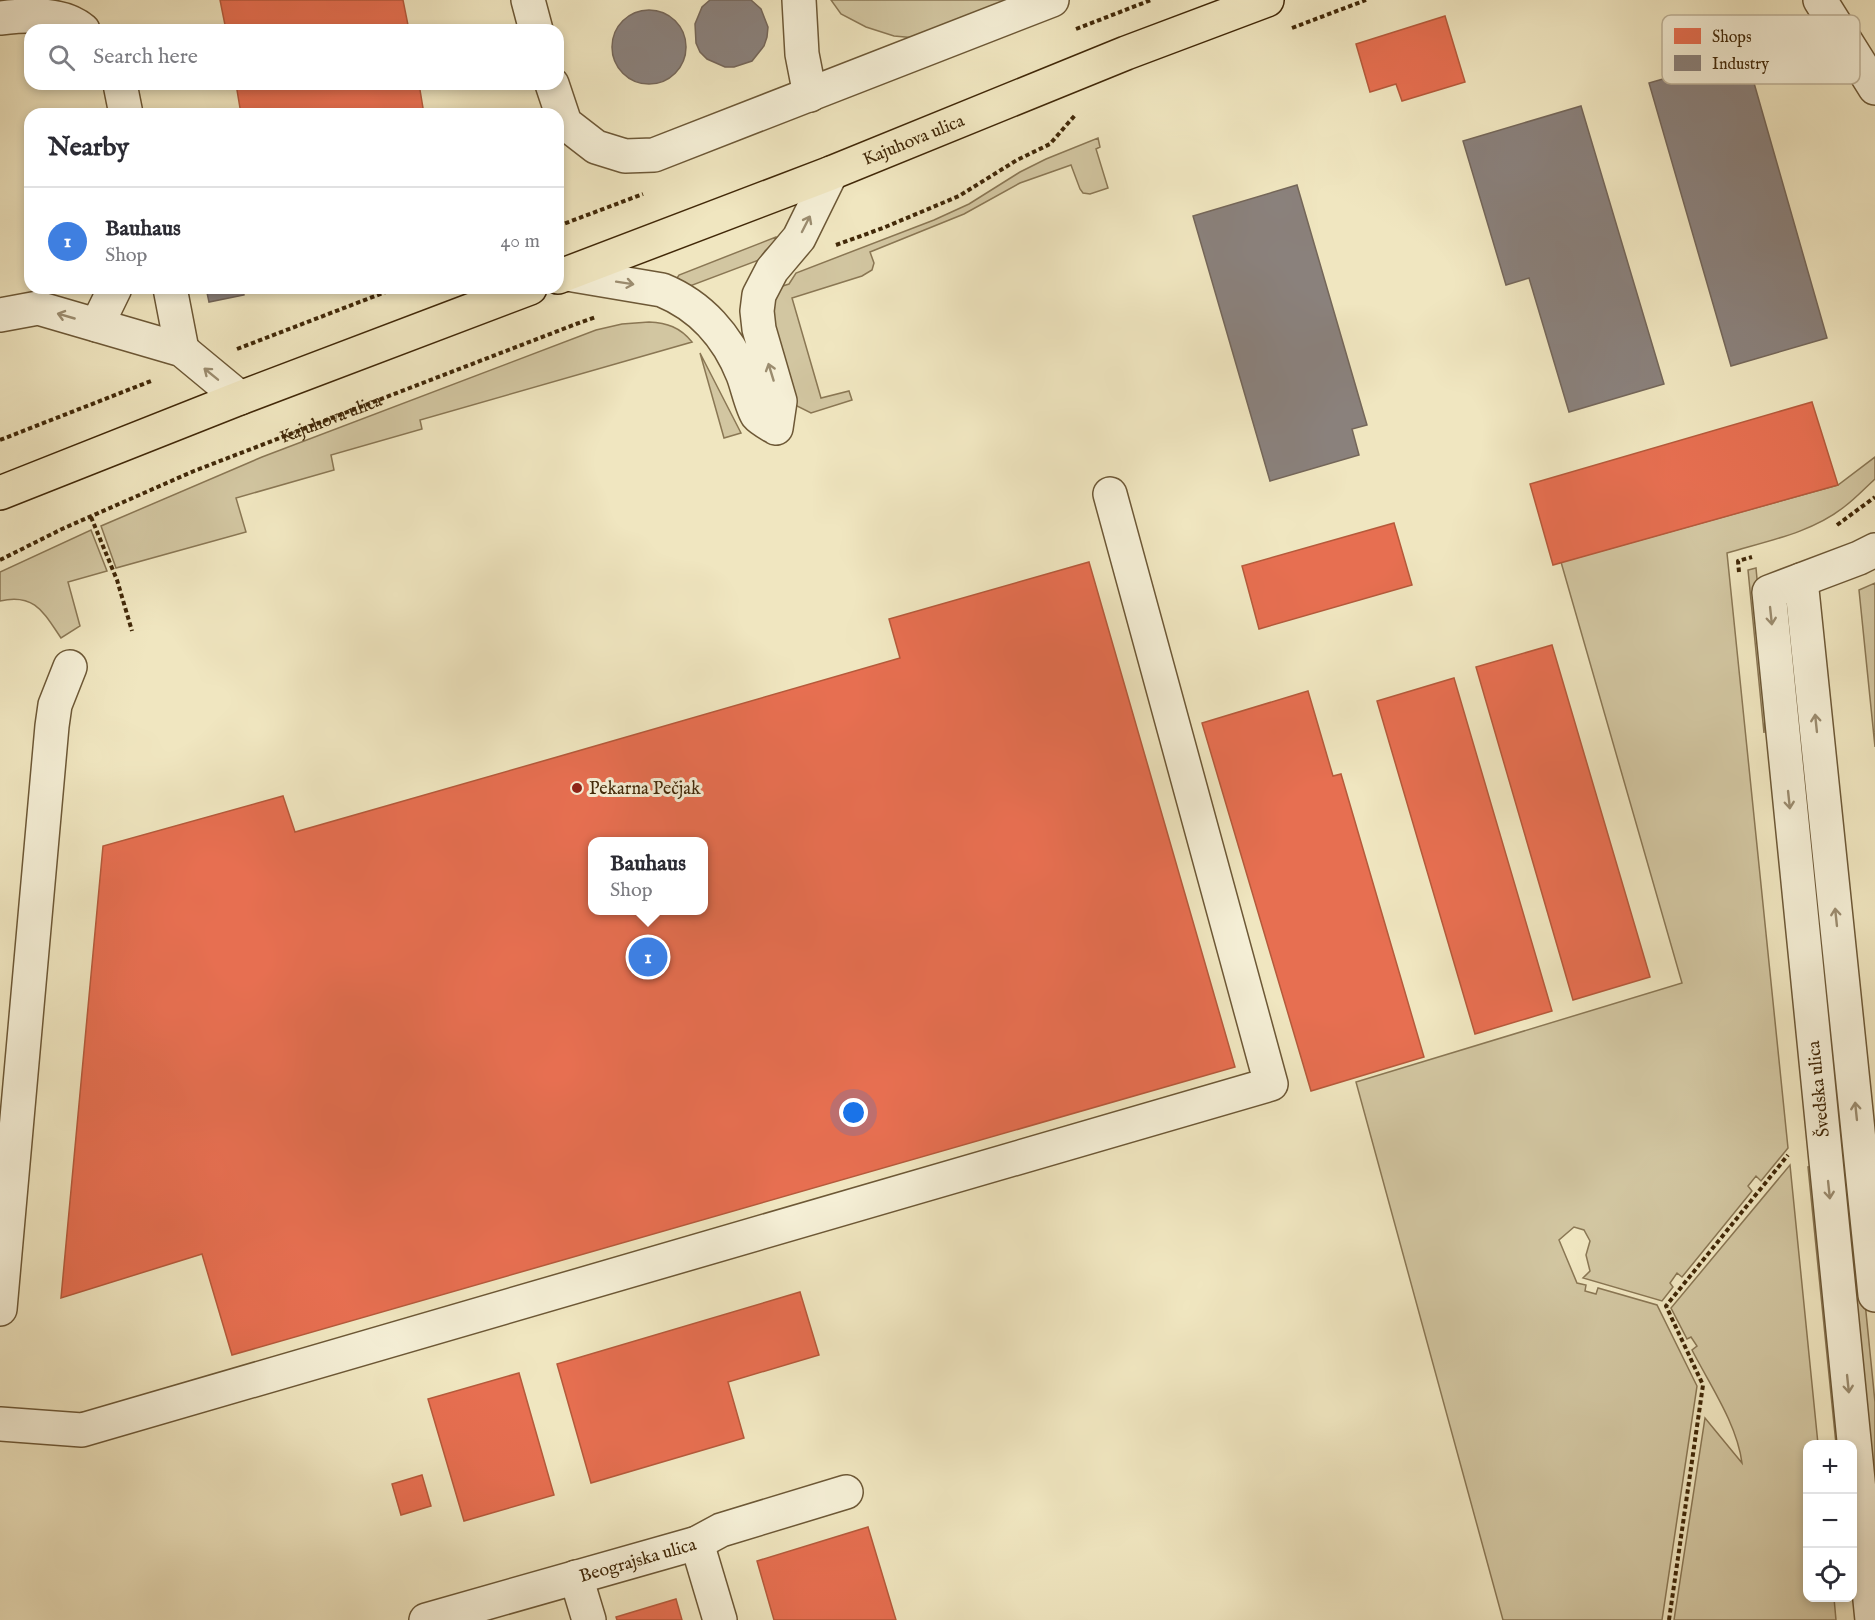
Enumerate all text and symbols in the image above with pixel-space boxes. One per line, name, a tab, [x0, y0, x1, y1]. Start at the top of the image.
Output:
legend	[1662, 15, 1860, 84]
search box	[24, 24, 564, 90]
text: Shops	[1712, 28, 1752, 48]
icon: search	[45, 41, 78, 74]
text: Search here	[93, 43, 198, 71]
text: Industry	[1712, 55, 1769, 75]
street label: Kajuhova ulica	[860, 110, 968, 172]
text: Nearby	[48, 131, 129, 164]
text: Bauhaus	[105, 215, 181, 243]
one-way arrow	[800, 216, 812, 234]
text: 1	[64, 229, 71, 254]
text: 40 m	[501, 229, 540, 254]
text: Shop	[105, 243, 147, 268]
one-way arrow	[615, 278, 635, 289]
one-way arrow	[57, 310, 76, 321]
one-way arrow	[765, 363, 776, 382]
one-way arrow	[203, 368, 219, 381]
street label: Kajuhova ulica	[277, 390, 386, 450]
one-way arrow	[1766, 606, 1777, 625]
one-way arrow	[1810, 714, 1821, 734]
place label: Pekarna Pečjak	[589, 778, 701, 801]
marker: Pekarna Pečjak	[570, 781, 584, 795]
one-way arrow	[1784, 790, 1795, 809]
popup	[588, 837, 708, 915]
text: Bauhaus	[610, 850, 686, 878]
text: Shop	[610, 878, 653, 903]
one-way arrow	[1830, 908, 1841, 928]
pin: 1	[628, 934, 668, 980]
street label: Švedska ulica	[1801, 1039, 1836, 1138]
your location	[839, 1098, 868, 1127]
one-way arrow	[1850, 1102, 1861, 1122]
one-way arrow	[1824, 1179, 1835, 1199]
one-way arrow	[1843, 1373, 1854, 1393]
map controls	[1803, 1440, 1857, 1602]
button: +	[1803, 1440, 1857, 1494]
button: −	[1803, 1494, 1857, 1548]
street label: Beograjska ulica	[577, 1534, 699, 1589]
button: locate	[1803, 1548, 1857, 1602]

